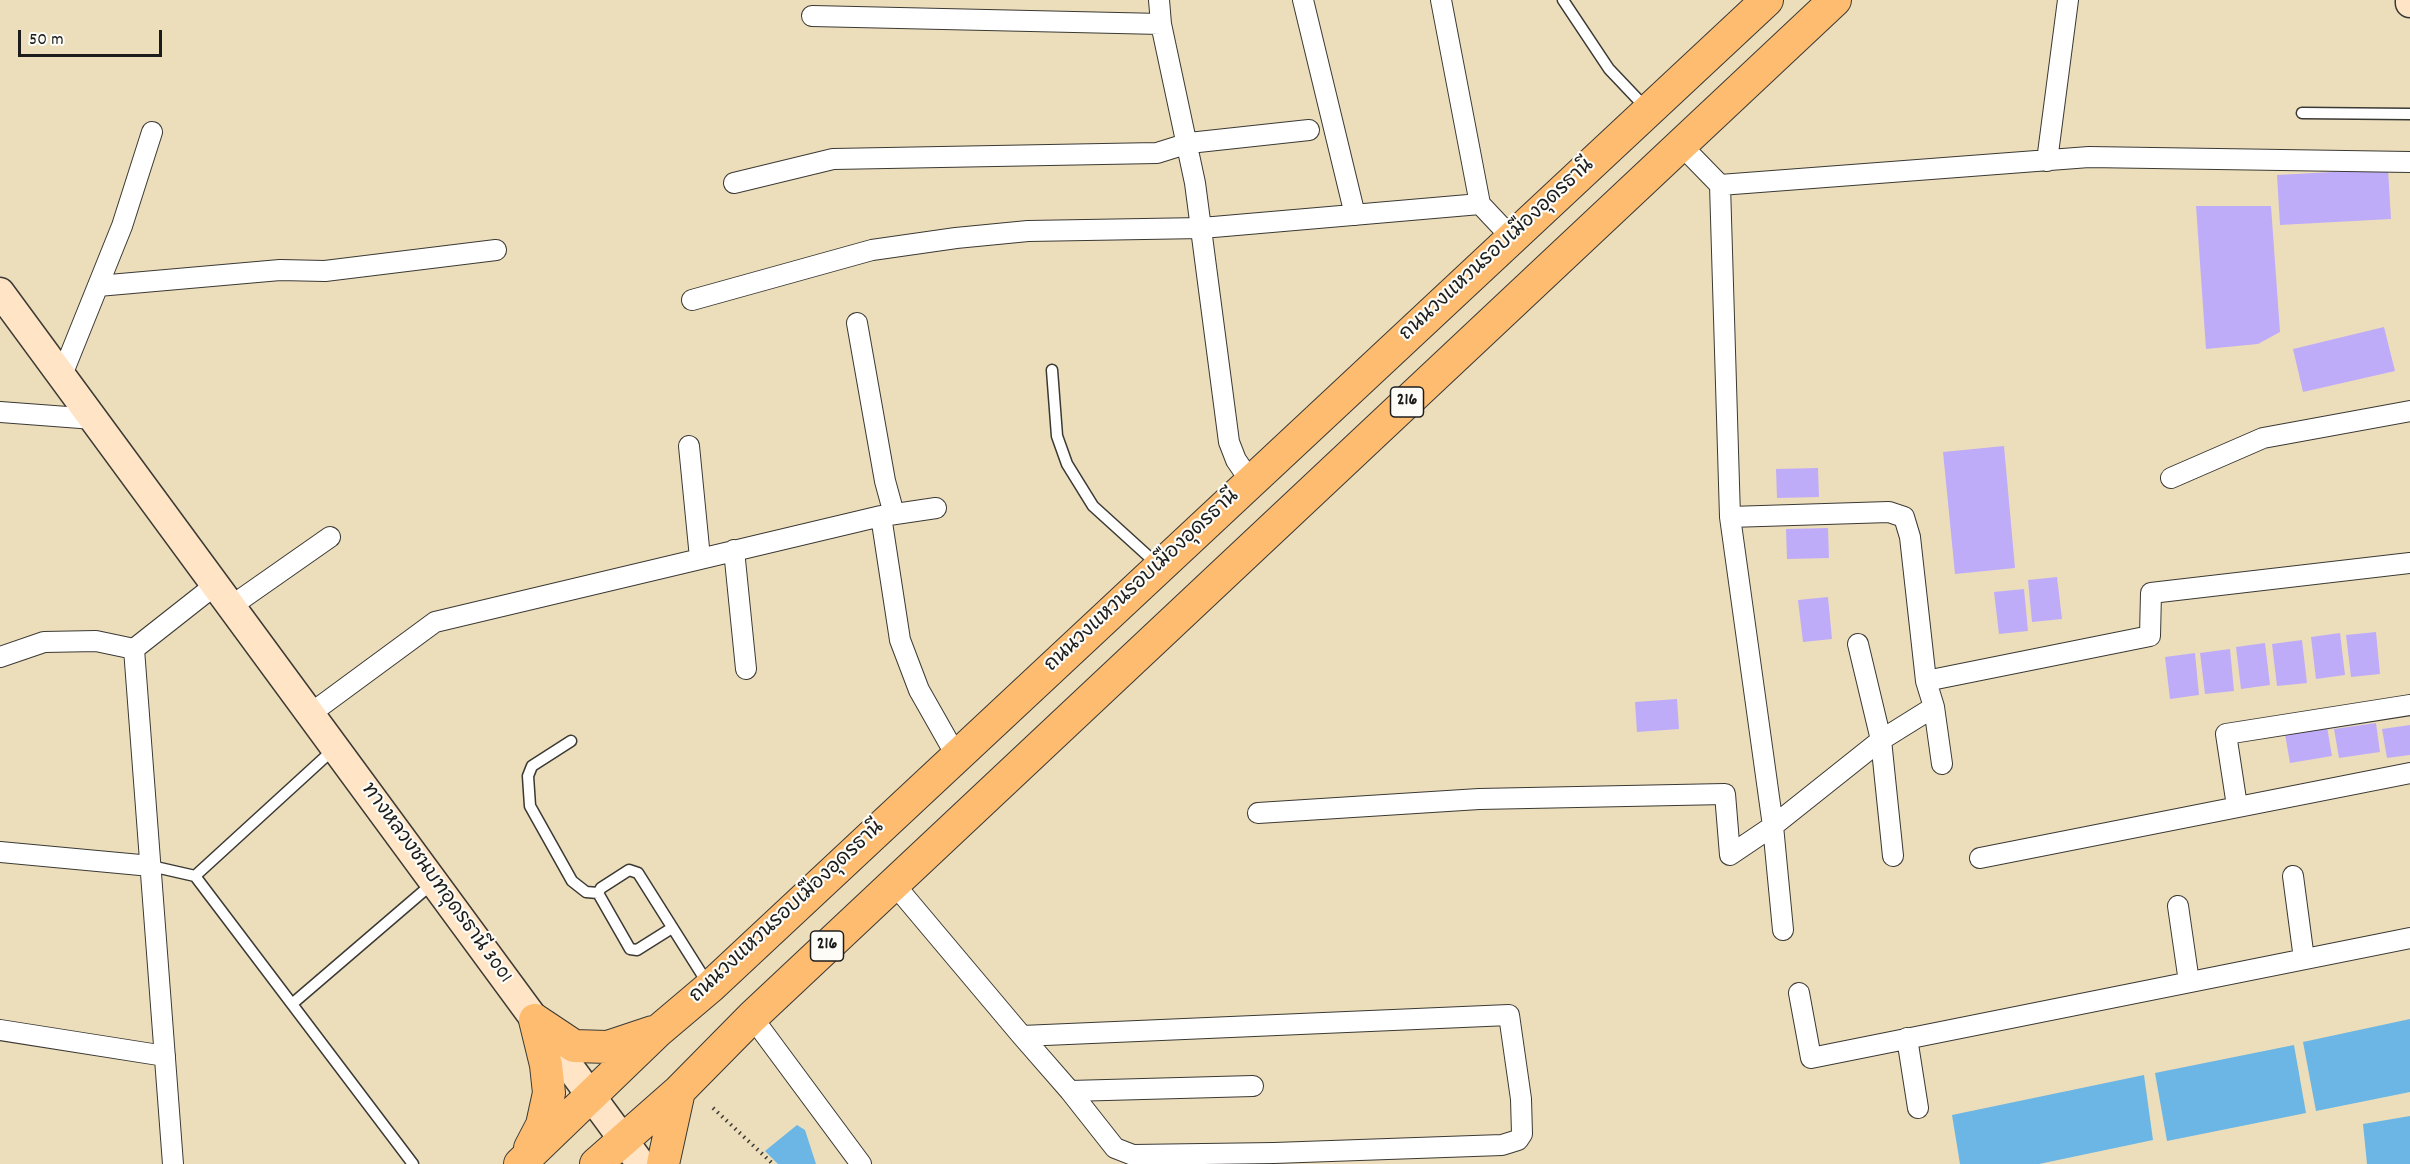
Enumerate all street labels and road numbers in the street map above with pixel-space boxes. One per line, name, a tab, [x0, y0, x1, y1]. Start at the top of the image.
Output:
street label: ถนนวงแหวนรอบเมืองอุดรธานี	[1396, 155, 1600, 347]
road number: 216	[1390, 387, 1424, 417]
street label: ถนนวงแหวนรอบเมืองอุดรธานี	[1041, 486, 1245, 678]
street label: ทางหลวงชนบทอุดรธานี 3001	[354, 779, 516, 989]
street label: ถนนวงแหวนรอบเมืองอุดรธานี	[686, 817, 890, 1009]
road number: 216	[810, 931, 844, 961]

